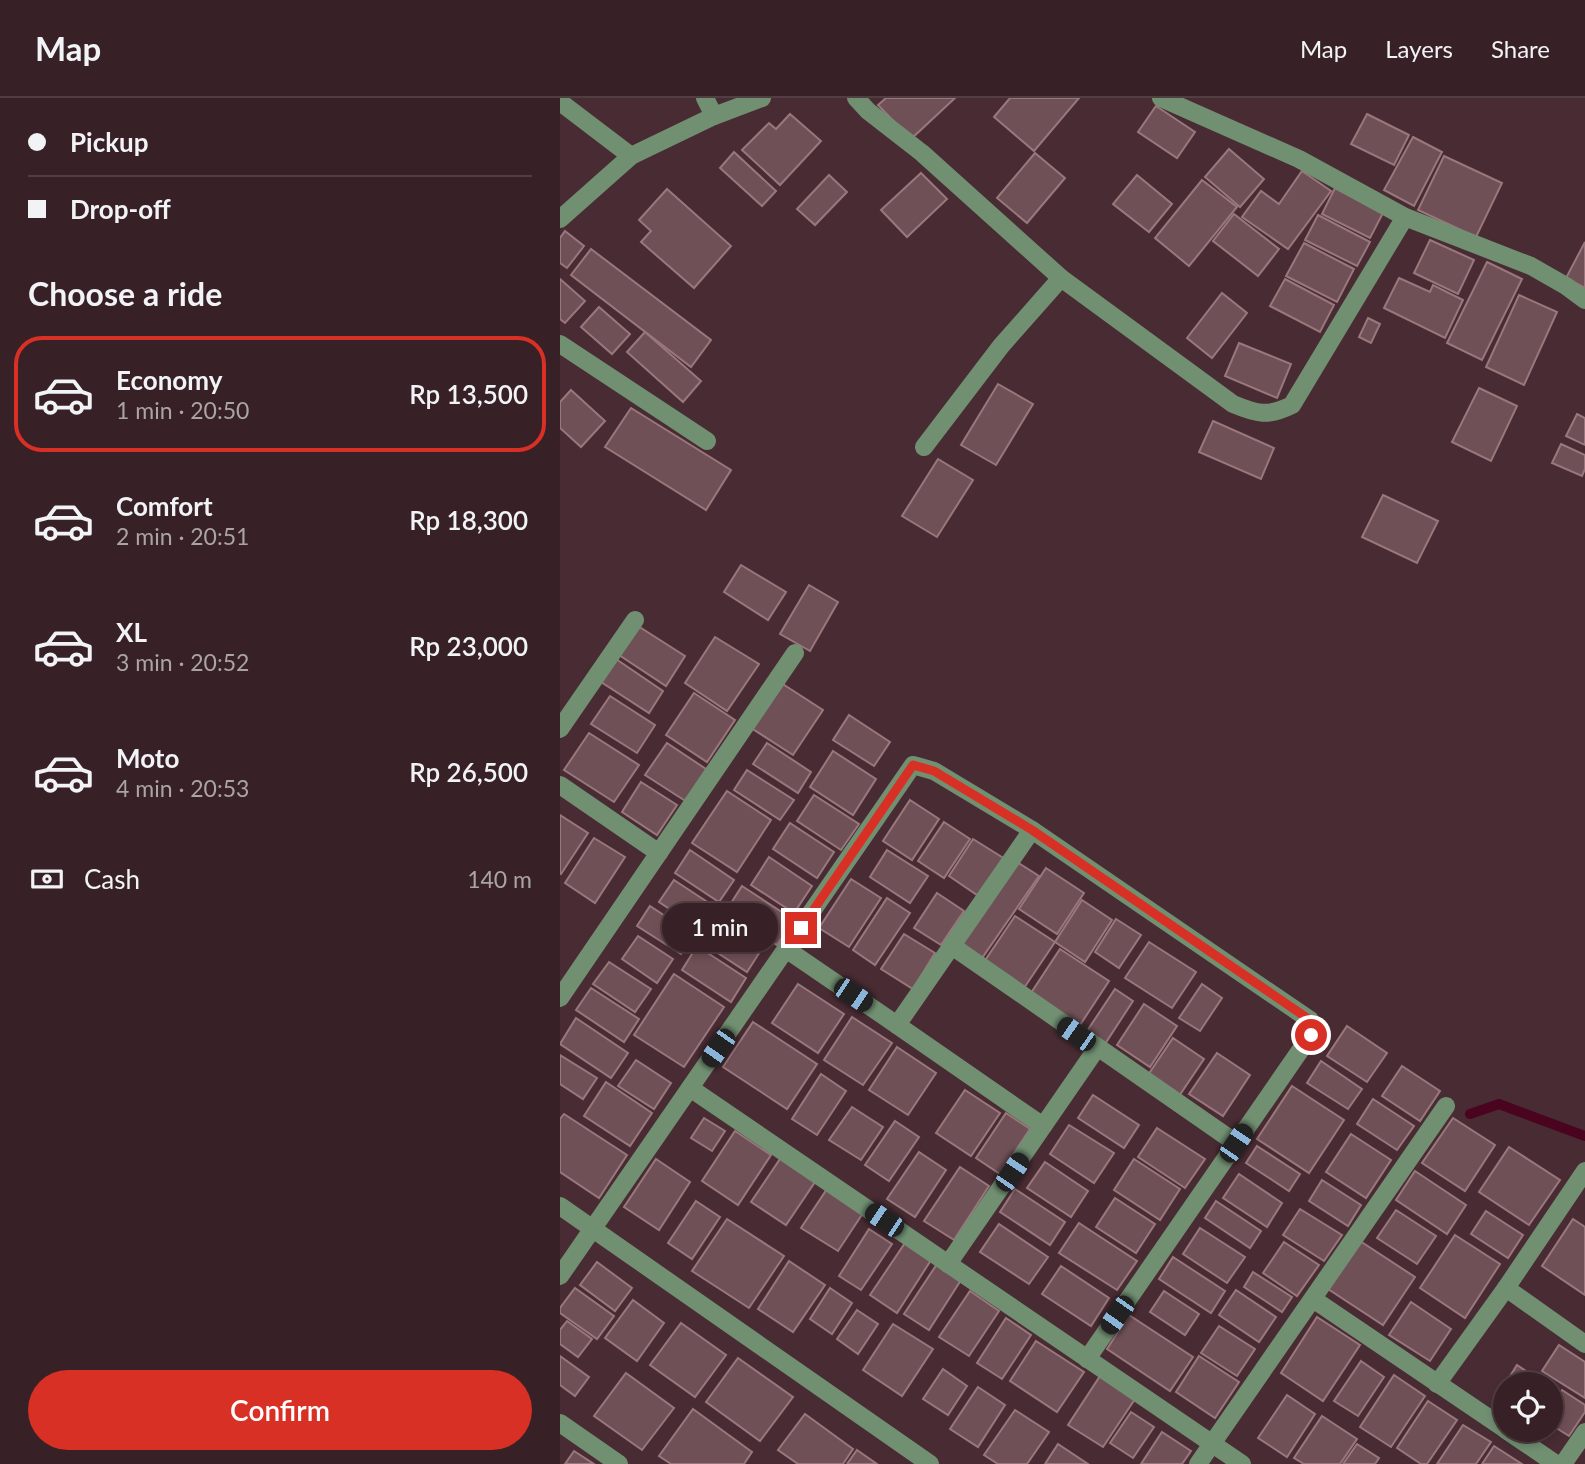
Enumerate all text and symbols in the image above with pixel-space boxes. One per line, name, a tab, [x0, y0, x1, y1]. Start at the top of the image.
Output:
text: Map	[35, 28, 101, 68]
text: Map	[1300, 34, 1347, 63]
text: Layers	[1385, 34, 1453, 63]
text: Share	[1491, 34, 1550, 63]
text: Pickup	[70, 126, 149, 158]
text: Drop-off	[70, 193, 171, 225]
text: Choose a ride	[28, 274, 222, 313]
icon: car	[32, 363, 95, 426]
text: Economy	[116, 364, 222, 396]
text: Rp 13,500	[409, 378, 528, 410]
text: 1 min · 20:50	[116, 396, 249, 424]
icon: car	[32, 489, 95, 552]
text: Comfort	[116, 490, 213, 522]
text: Rp 18,300	[409, 504, 528, 536]
text: 2 min · 20:51	[116, 522, 249, 550]
icon: car	[32, 615, 95, 678]
text: XL	[116, 616, 147, 648]
text: Rp 23,000	[409, 630, 528, 662]
text: 3 min · 20:52	[116, 648, 249, 676]
icon: car	[32, 741, 95, 804]
text: Moto	[116, 742, 179, 774]
text: Rp 26,500	[409, 756, 528, 788]
text: 4 min · 20:53	[116, 774, 249, 802]
icon: cash	[28, 860, 66, 898]
text: Cash	[84, 863, 140, 895]
text: 140 m	[467, 865, 532, 893]
callout: 1 min	[661, 904, 776, 952]
route end	[785, 912, 817, 944]
text: 1 min	[692, 913, 748, 941]
car	[830, 975, 877, 1015]
car	[1053, 1013, 1100, 1055]
route start	[1295, 1019, 1327, 1051]
car	[698, 1025, 739, 1071]
car	[1216, 1120, 1257, 1166]
car	[992, 1149, 1033, 1195]
car	[861, 1200, 908, 1240]
car	[1097, 1292, 1138, 1338]
button: Confirm	[28, 1370, 532, 1450]
map controls	[1493, 1372, 1563, 1442]
button: locate	[1493, 1372, 1563, 1442]

